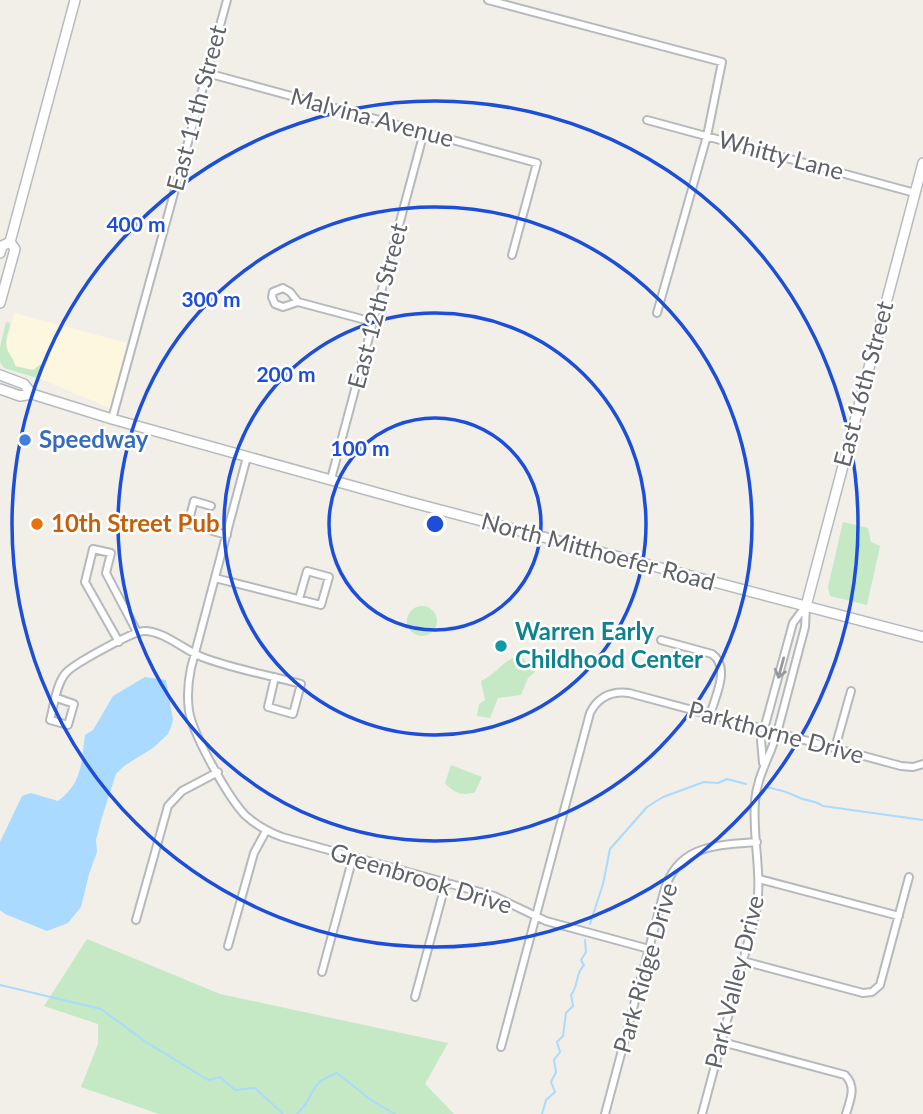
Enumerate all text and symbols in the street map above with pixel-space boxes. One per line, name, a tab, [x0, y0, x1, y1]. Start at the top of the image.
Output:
street label: East 11th Street	[160, 21, 232, 193]
street label: Malvina Avenue	[288, 81, 457, 152]
street label: Whitty Lane	[716, 124, 847, 185]
text: 400 m	[106, 211, 166, 236]
street label: East 12th Street	[341, 219, 413, 391]
text: 300 m	[181, 286, 241, 311]
street label: East 16th Street	[827, 297, 899, 469]
text: 200 m	[256, 361, 316, 386]
place label: Speedway	[39, 424, 149, 453]
marker: Speedway	[17, 432, 33, 448]
text: 100 m	[330, 435, 390, 460]
street label: North Mitthoefer Road	[478, 505, 718, 596]
place label: 10th Street Pub	[51, 508, 220, 537]
centre of rings	[423, 512, 447, 536]
marker: 10th Street Pub	[29, 516, 45, 532]
place label: Warren Early Childhood Center	[515, 616, 703, 673]
marker: Warren Early Childhood Center	[493, 638, 509, 654]
one-way arrow	[773, 657, 786, 679]
street label: Parkthorne Drive	[685, 694, 867, 769]
street label: Greenbrook Drive	[327, 836, 516, 919]
street label: Park Ridge Drive	[606, 879, 683, 1056]
street label: Park Valley Drive	[698, 892, 769, 1071]

